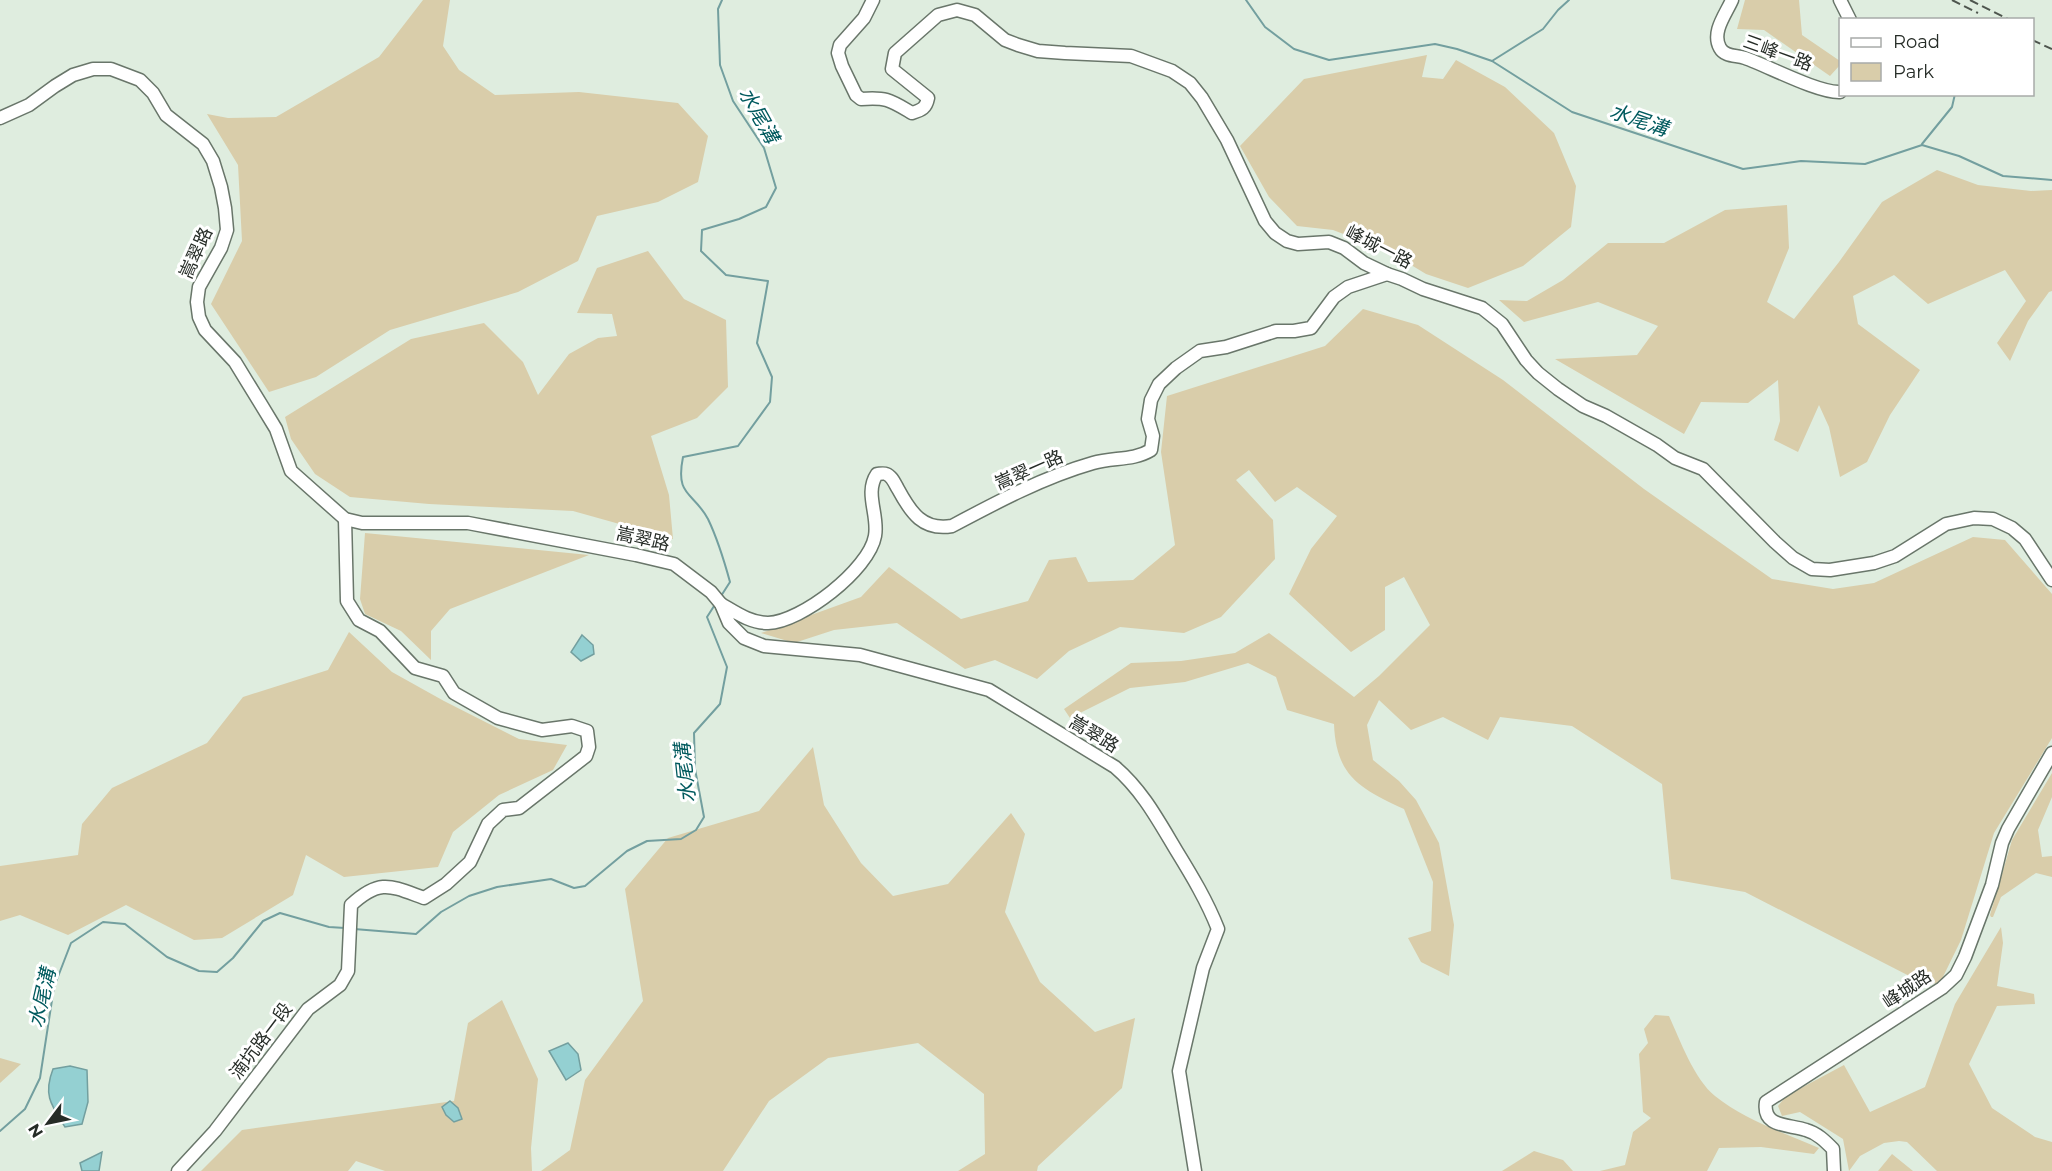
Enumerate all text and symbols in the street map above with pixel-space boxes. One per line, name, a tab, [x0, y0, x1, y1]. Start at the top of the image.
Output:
legend	[1839, 18, 2034, 96]
street label: 三峰一路	[1740, 30, 1816, 76]
text: Road	[1893, 31, 1940, 53]
text: Park	[1893, 61, 1934, 83]
water label: 水尾溝	[734, 83, 785, 150]
water label: 水尾溝	[1607, 99, 1674, 142]
street label: 峰城一路	[1342, 221, 1416, 273]
street label: 嵩翠路	[175, 224, 217, 282]
street label: 嵩翠一路	[992, 445, 1066, 495]
street label: 嵩翠路	[614, 522, 672, 556]
street label: 嵩翠路	[1065, 711, 1123, 757]
water label: 水尾溝	[670, 739, 700, 804]
water label: 水尾溝	[24, 963, 61, 1030]
street label: 峰城路	[1878, 965, 1936, 1013]
street label: 湳坑路一段	[225, 998, 297, 1084]
north arrow	[18, 1093, 78, 1153]
text: N	[24, 1120, 47, 1141]

